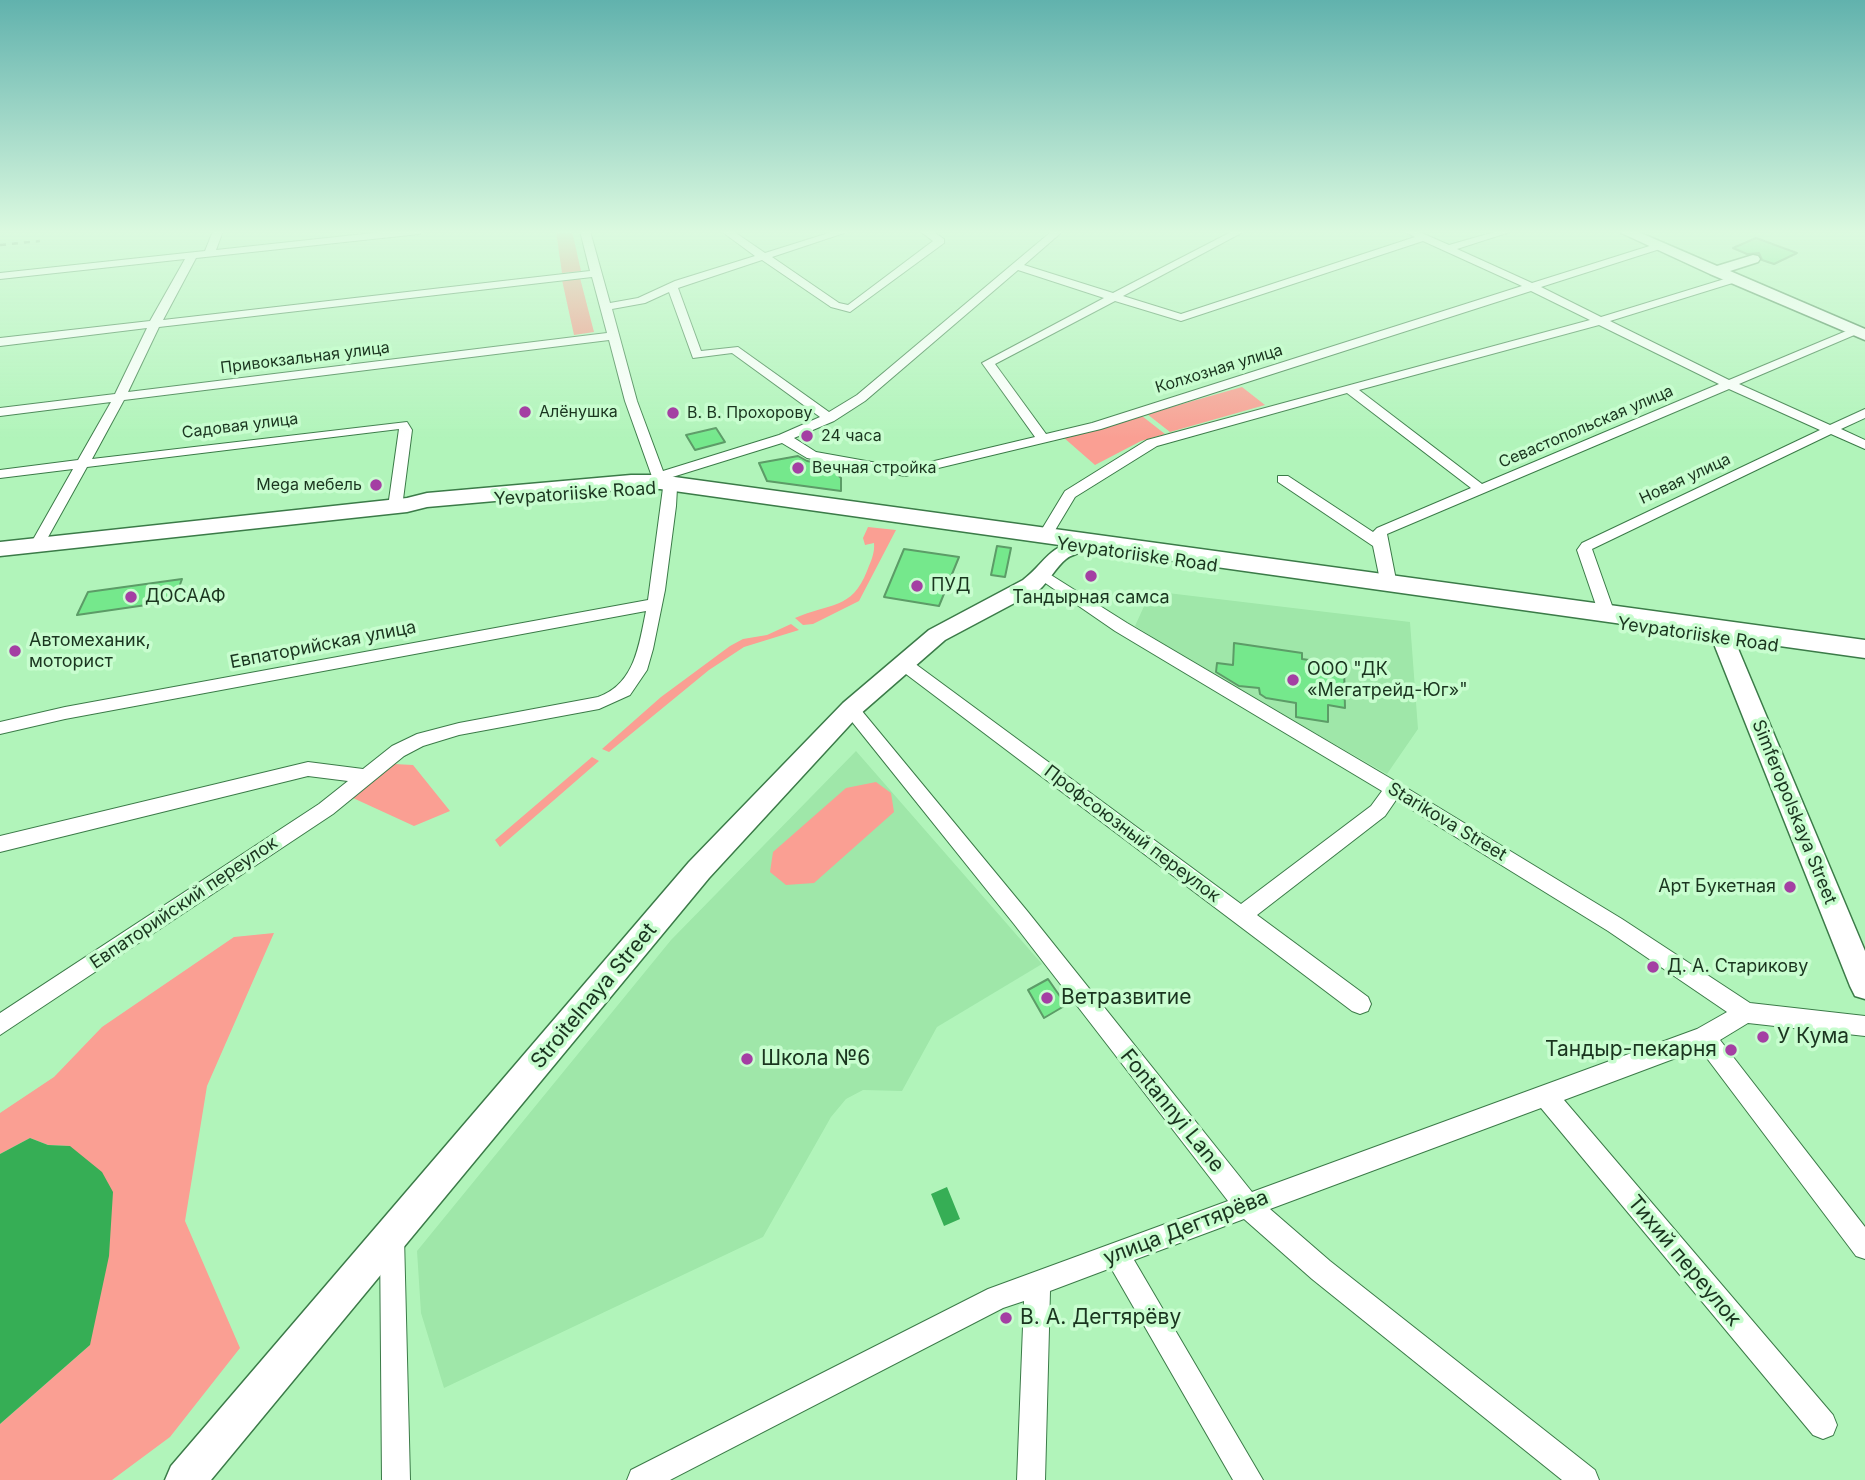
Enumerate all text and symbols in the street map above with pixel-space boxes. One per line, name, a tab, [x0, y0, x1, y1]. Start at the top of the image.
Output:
street label: Привокзальная улица	[219, 338, 391, 378]
street label: Колхозная улица	[1153, 341, 1285, 397]
street label: Севастопольская улица	[1496, 381, 1676, 473]
place label: Алёнушка	[539, 402, 618, 422]
place label: В. В. Прохорову	[687, 403, 812, 423]
marker: Алёнушка	[517, 404, 533, 420]
marker: В. В. Прохорову	[665, 405, 681, 421]
street label: Садовая улица	[181, 409, 299, 443]
place label: 24 часа	[821, 426, 882, 446]
marker: 24 часа	[799, 428, 815, 444]
street label: Новая улица	[1636, 450, 1734, 508]
place label: Вечная стройка	[812, 458, 936, 478]
marker: Вечная стройка	[790, 460, 806, 476]
place label: Mega мебель	[256, 475, 362, 495]
marker: Mega мебель	[368, 477, 384, 493]
street label: Yevpatoriiske Road	[493, 478, 657, 510]
street label: Yevpatoriiske Road	[1055, 533, 1219, 577]
marker: Тандырная самса	[1083, 568, 1099, 584]
place label: ПУД	[931, 575, 970, 597]
marker: ПУД	[909, 578, 925, 594]
place label: ДОСААФ	[145, 586, 226, 608]
place label: Тандырная самса	[1012, 587, 1170, 609]
marker: ДОСААФ	[123, 589, 139, 605]
street label: Yevpatoriiske Road	[1616, 613, 1780, 657]
street label: Евпаторийская улица	[228, 616, 418, 674]
place label: Автомеханик, моторист	[29, 630, 151, 672]
marker: Автомеханик, моторист	[7, 643, 23, 659]
place label: ООО "ДК «Мегатрейд-Юг»"	[1307, 659, 1468, 702]
marker: ООО "ДК «Мегатрейд-Юг»"	[1285, 672, 1301, 688]
street label: Simferopolskaya Street	[1747, 717, 1841, 907]
street label: Профсоюзный переулок	[1040, 761, 1224, 907]
street label: Starikova Street	[1384, 778, 1510, 866]
street label: Евпаторийский переулок	[86, 832, 282, 974]
place label: Арт Букетная	[1658, 876, 1776, 898]
marker: Арт Букетная	[1782, 879, 1798, 895]
street label: Stroitelnaya Street	[526, 918, 662, 1074]
place label: Д. А. Старикову	[1667, 956, 1808, 978]
marker: Д. А. Старикову	[1645, 959, 1661, 975]
place label: Ветразвитие	[1061, 985, 1191, 1011]
marker: Ветразвитие	[1039, 990, 1055, 1006]
place label: У Кума	[1777, 1024, 1849, 1050]
marker: У Кума	[1755, 1029, 1771, 1045]
place label: Тандыр-пекарня	[1545, 1037, 1717, 1063]
marker: Тандыр-пекарня	[1723, 1042, 1739, 1058]
street label: Fontannyi Lane	[1115, 1044, 1229, 1178]
place label: Школа №6	[761, 1046, 870, 1072]
marker: Школа №6	[739, 1051, 755, 1067]
street label: улица Дегтярёва	[1100, 1185, 1272, 1271]
street label: Тихий переулок	[1622, 1190, 1746, 1332]
place label: В. А. Дегтярёву	[1020, 1305, 1181, 1331]
marker: В. А. Дегтярёву	[998, 1310, 1014, 1326]

